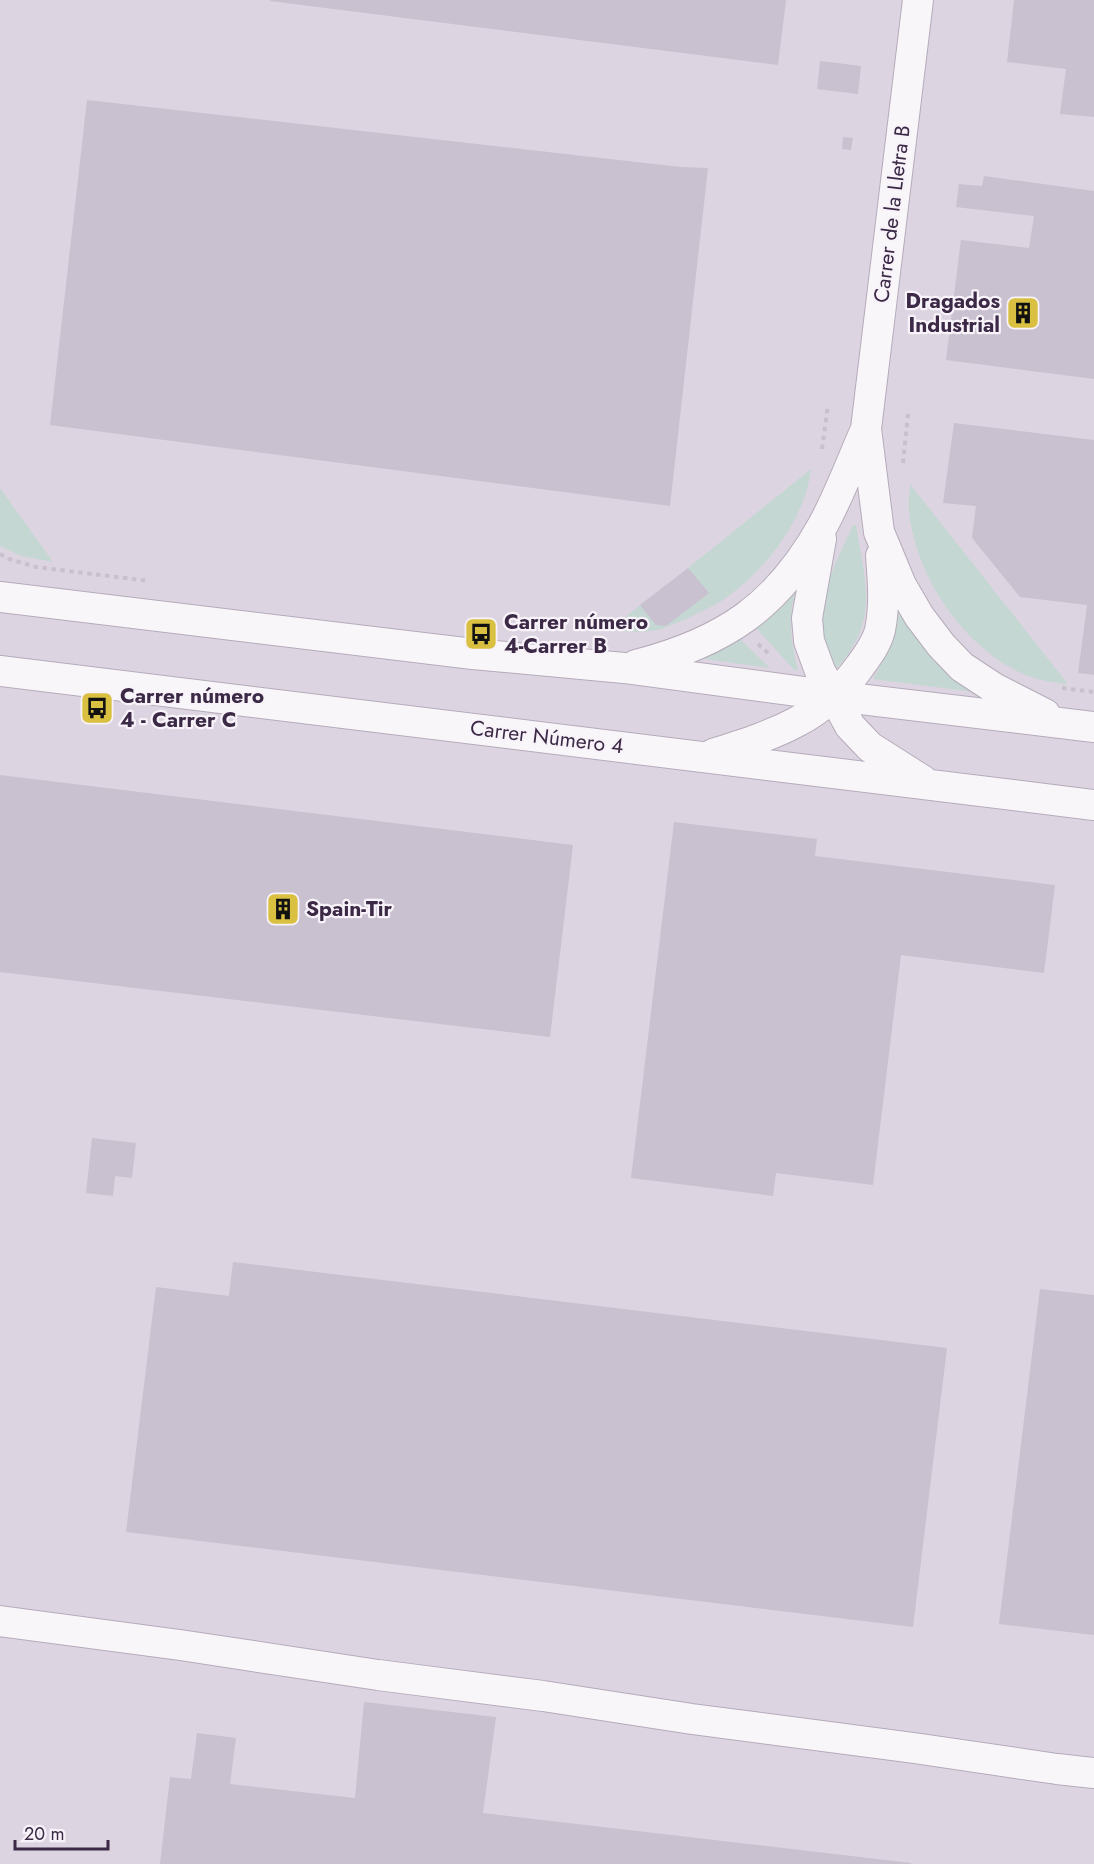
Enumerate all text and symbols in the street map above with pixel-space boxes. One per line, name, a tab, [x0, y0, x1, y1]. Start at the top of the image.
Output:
street label: Carrer de la Lletra B	[866, 124, 918, 304]
place label: Dragados Industrial	[906, 286, 1000, 340]
building icon: Dragados Industrial	[1005, 295, 1041, 331]
place label: Carrer número 4-Carrer B	[504, 607, 648, 661]
bus stop icon: Carrer número 4-Carrer B	[463, 616, 499, 652]
place label: Carrer número 4 - Carrer C	[120, 681, 264, 735]
bus stop icon: Carrer número 4 - Carrer C	[79, 690, 115, 726]
street label: Carrer Número 4	[469, 713, 625, 761]
building icon: Spain-Tir	[265, 891, 301, 927]
place label: Spain-Tir	[306, 894, 393, 924]
scale bar	[15, 1813, 108, 1851]
text: 20 m	[24, 1821, 64, 1847]

